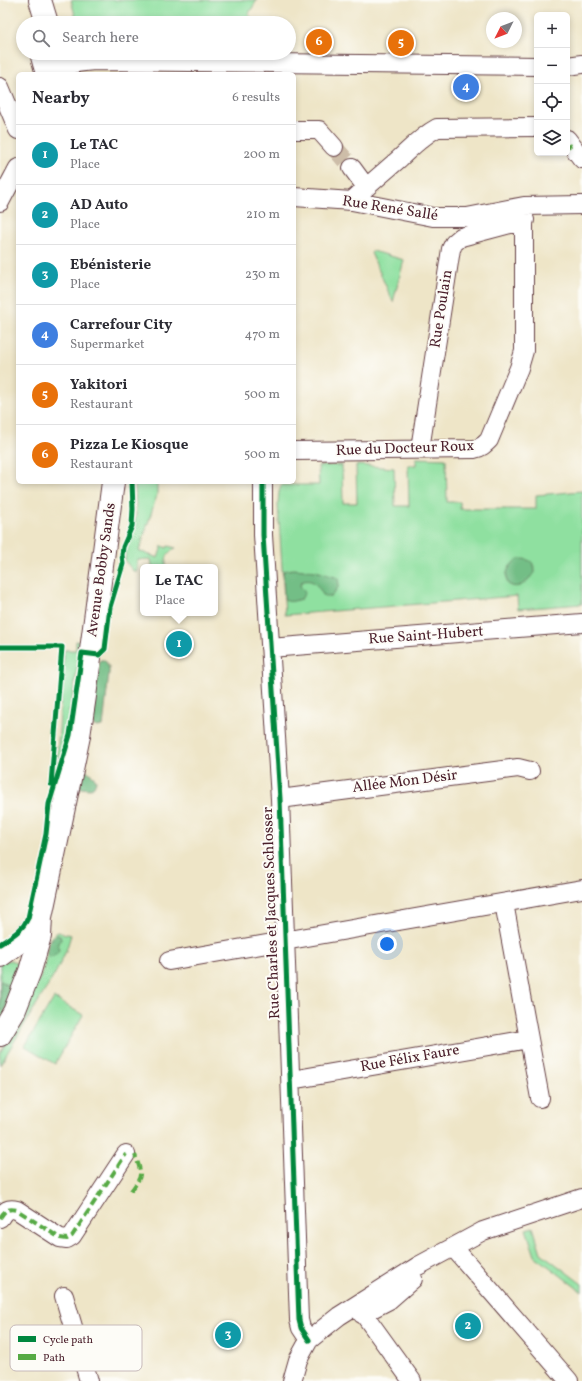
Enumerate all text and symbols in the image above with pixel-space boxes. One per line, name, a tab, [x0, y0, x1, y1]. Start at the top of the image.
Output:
north arrow	[486, 12, 522, 48]
map controls	[534, 12, 570, 156]
button: +	[534, 12, 570, 48]
search box	[16, 16, 296, 60]
icon: search	[30, 27, 52, 49]
pin: 6	[306, 27, 332, 57]
text: Search here	[62, 28, 139, 49]
pin: 5	[388, 28, 414, 58]
button: −	[534, 48, 570, 84]
pin: 4	[453, 72, 479, 102]
button: locate	[534, 84, 570, 120]
text: Nearby	[32, 87, 90, 110]
text: 6 results	[232, 89, 280, 107]
button: layers	[534, 120, 570, 156]
text: Le TAC	[70, 135, 118, 156]
text: 1	[42, 146, 48, 164]
text: 200 m	[243, 146, 280, 164]
text: Place	[70, 156, 100, 174]
street label: Rue René Sallé	[341, 191, 439, 227]
text: AD Auto	[70, 195, 128, 216]
text: 2	[42, 206, 48, 224]
text: 210 m	[246, 206, 280, 224]
text: Place	[70, 216, 100, 234]
text: Ebénisterie	[70, 255, 151, 276]
text: 3	[42, 266, 48, 284]
text: 230 m	[245, 266, 280, 284]
street label: Rue Poulain	[425, 268, 459, 350]
text: Place	[70, 276, 100, 294]
text: Carrefour City	[70, 315, 173, 336]
text: 4	[41, 326, 49, 344]
text: 470 m	[245, 326, 280, 344]
text: Supermarket	[70, 336, 145, 354]
text: Yakitori	[70, 375, 128, 396]
text: 5	[42, 386, 48, 404]
text: 500 m	[244, 386, 280, 404]
text: Restaurant	[70, 396, 133, 414]
text: Pizza Le Kiosque	[70, 435, 188, 456]
street label: Rue du Docteur Roux	[335, 436, 475, 462]
text: 6	[41, 446, 49, 464]
text: 500 m	[244, 446, 280, 464]
text: Restaurant	[70, 456, 133, 474]
street label: Avenue Bobby Sands	[82, 501, 122, 639]
popup	[140, 564, 218, 616]
text: Le TAC	[155, 571, 203, 592]
text: Place	[155, 592, 185, 610]
street label: Rue Saint-Hubert	[368, 621, 484, 651]
pin: 1	[166, 629, 192, 659]
street label: Allée Mon Désir	[351, 765, 459, 799]
street label: Rue Charles et Jacques Schlosser	[258, 807, 286, 1019]
your location	[377, 934, 397, 954]
street label: Rue Félix Faure	[359, 1040, 461, 1078]
pin: 2	[455, 1311, 481, 1341]
pin: 3	[215, 1320, 241, 1350]
legend	[10, 1325, 142, 1371]
text: Cycle path	[43, 1333, 93, 1348]
text: Path	[43, 1351, 66, 1366]

